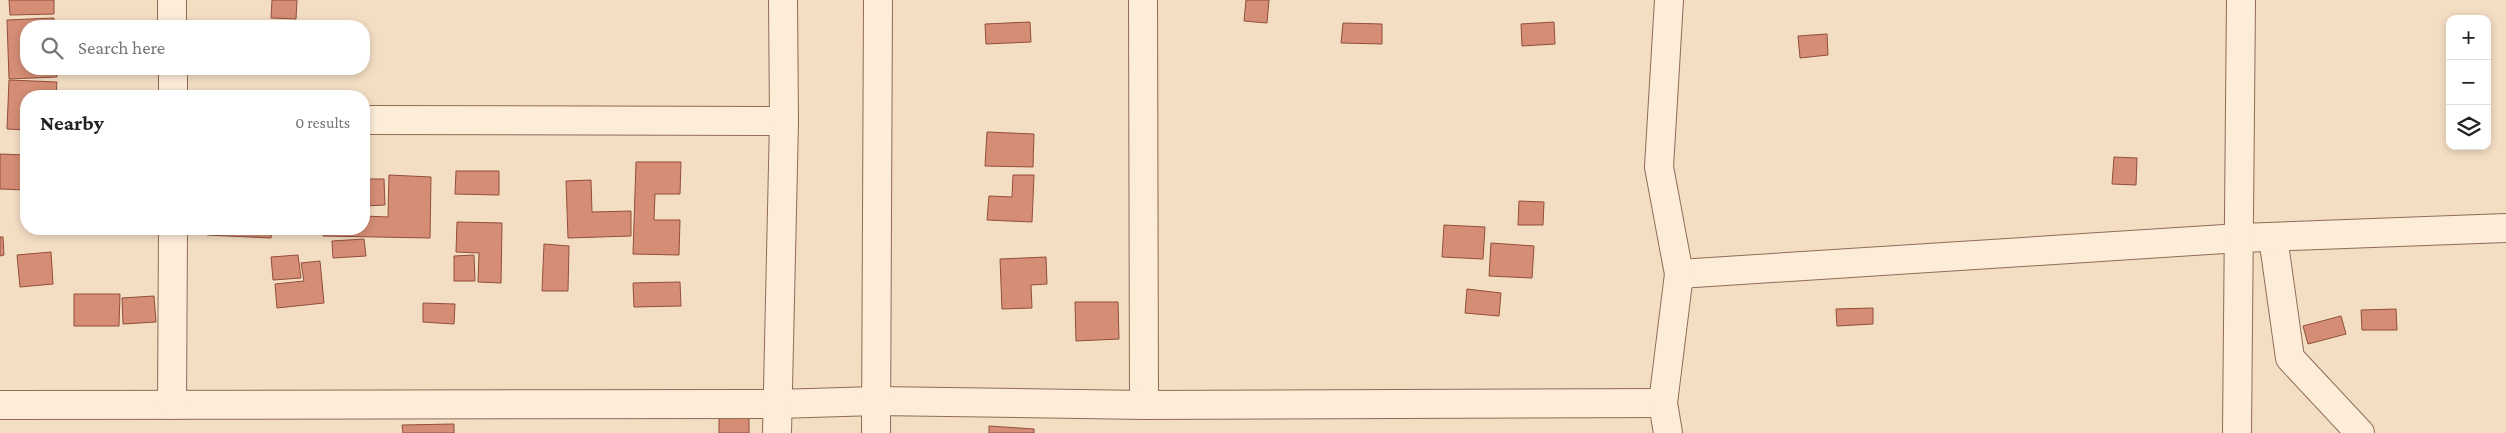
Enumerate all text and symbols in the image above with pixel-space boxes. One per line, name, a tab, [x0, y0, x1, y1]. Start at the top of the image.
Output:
map controls	[2446, 15, 2491, 150]
button: +	[2446, 15, 2491, 60]
search box	[20, 20, 370, 75]
icon: search	[38, 34, 66, 62]
text: Search here	[78, 37, 165, 58]
button: −	[2446, 60, 2491, 105]
button: layers	[2446, 105, 2491, 150]
text: Nearby	[40, 111, 104, 135]
text: 0 results	[295, 114, 350, 131]

